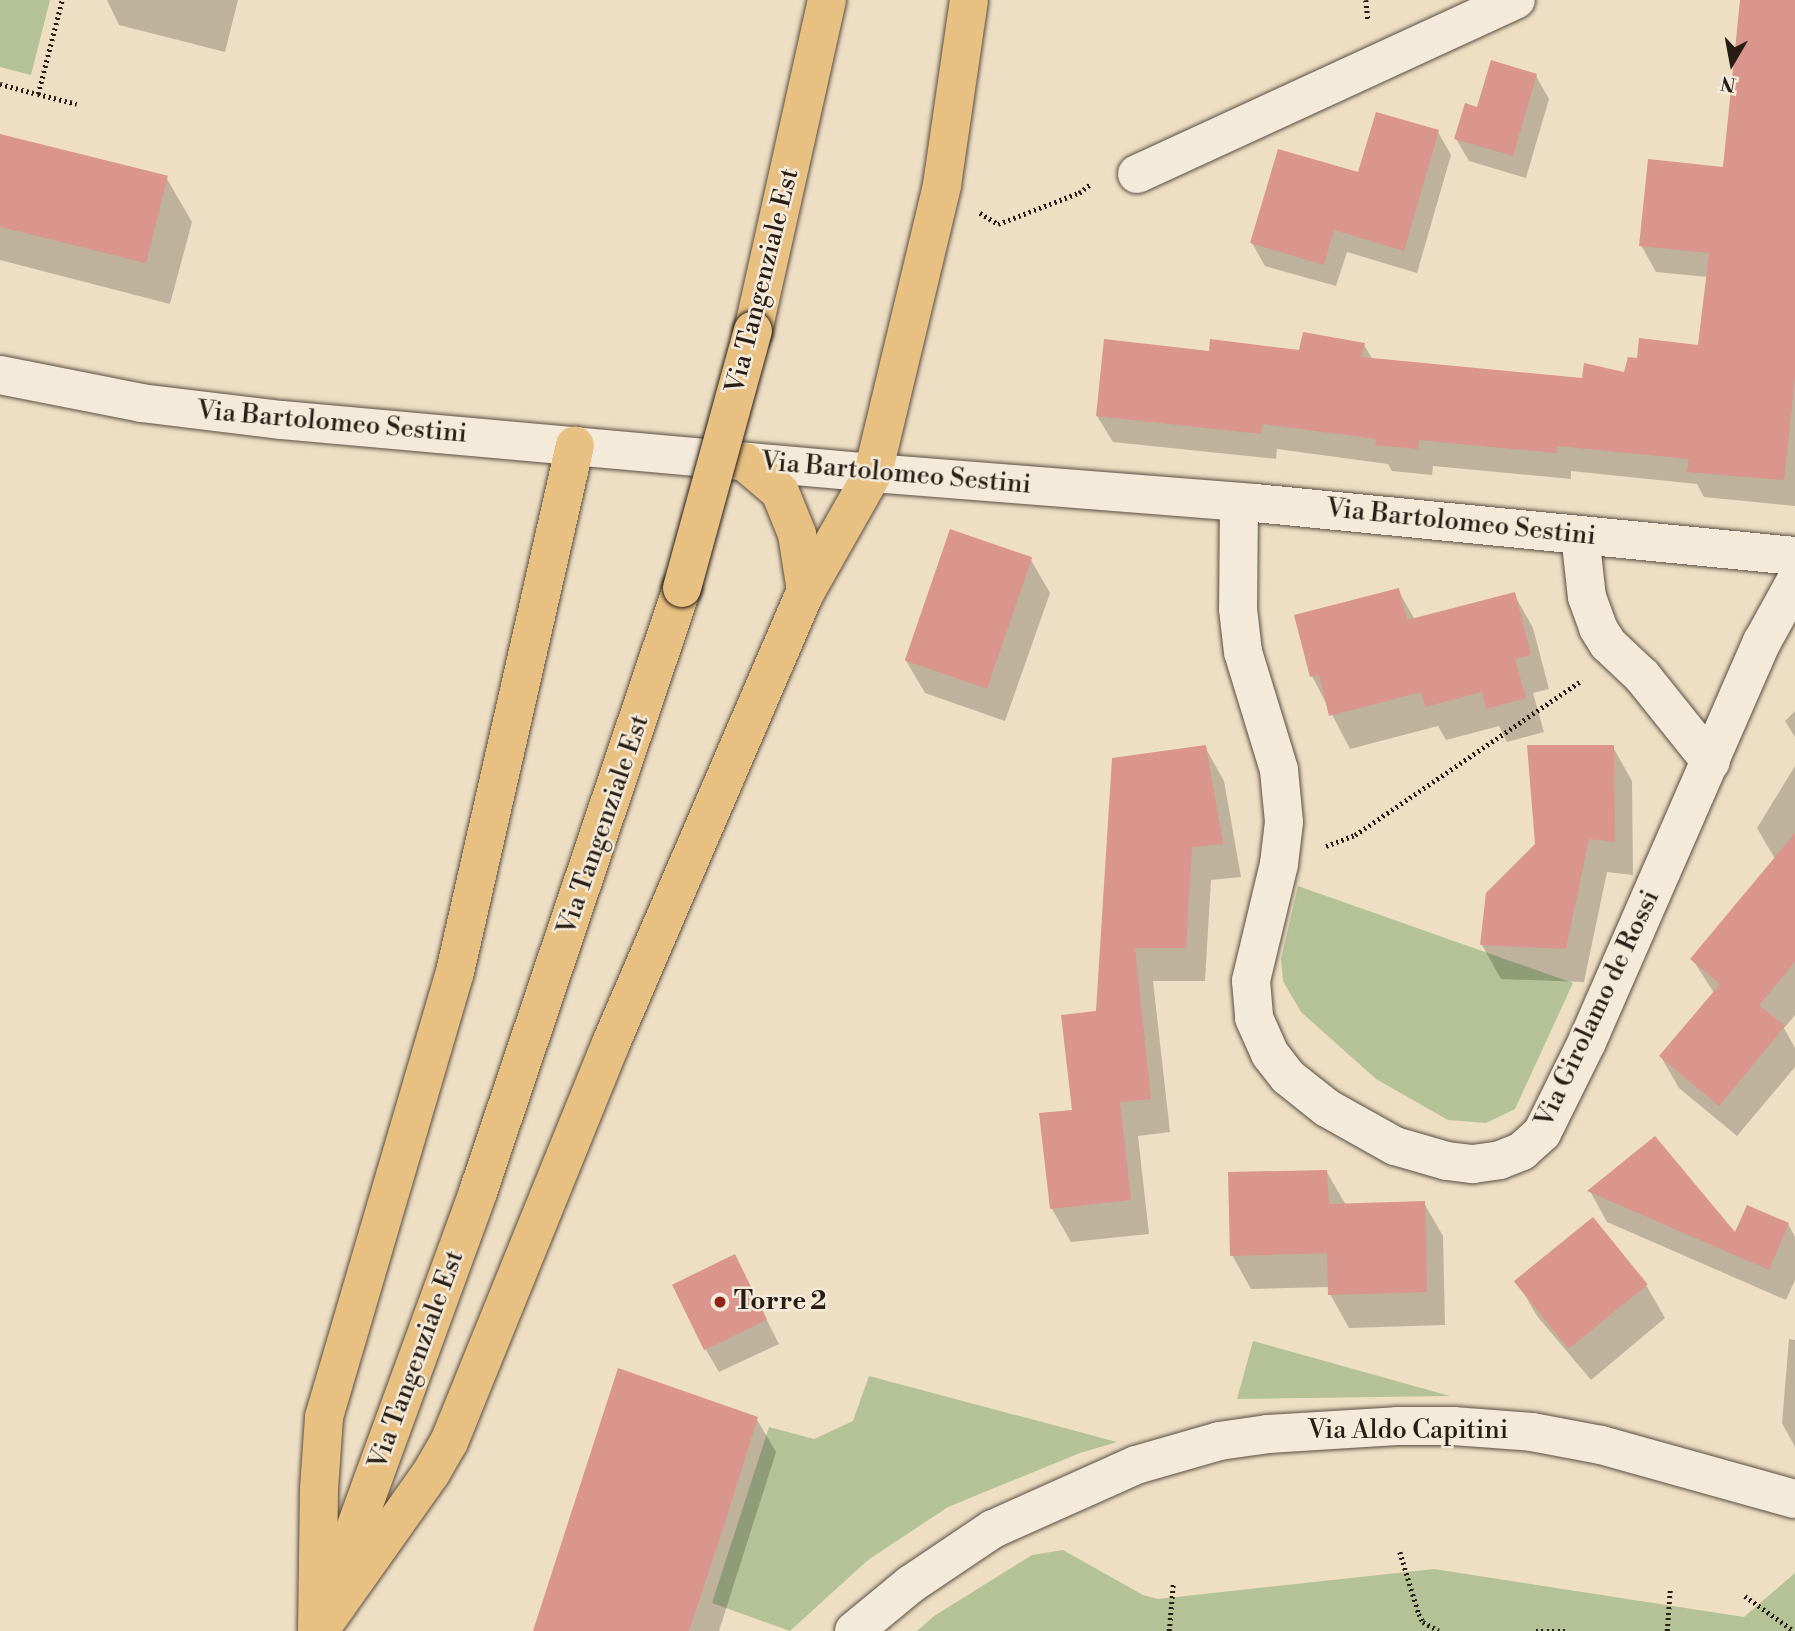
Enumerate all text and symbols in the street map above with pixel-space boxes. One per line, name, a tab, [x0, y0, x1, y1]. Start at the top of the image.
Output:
north arrow	[1697, 28, 1767, 98]
text: N	[1719, 71, 1738, 97]
street label: Via Tangenziale Est	[720, 165, 806, 397]
street label: Via Bartolomeo Sestini	[196, 396, 468, 450]
street label: Via Bartolomeo Sestini	[760, 447, 1032, 501]
street label: Via Bartolomeo Sestini	[1325, 493, 1597, 553]
street label: Via Tangenziale Est	[552, 711, 656, 939]
street label: Via Girolamo de Rossi	[1529, 885, 1667, 1133]
street label: Via Tangenziale Est	[363, 1246, 471, 1474]
place label: Torre 2	[734, 1286, 827, 1318]
marker: Torre 2	[712, 1294, 728, 1310]
street label: Via Aldo Capitini	[1308, 1415, 1508, 1447]

